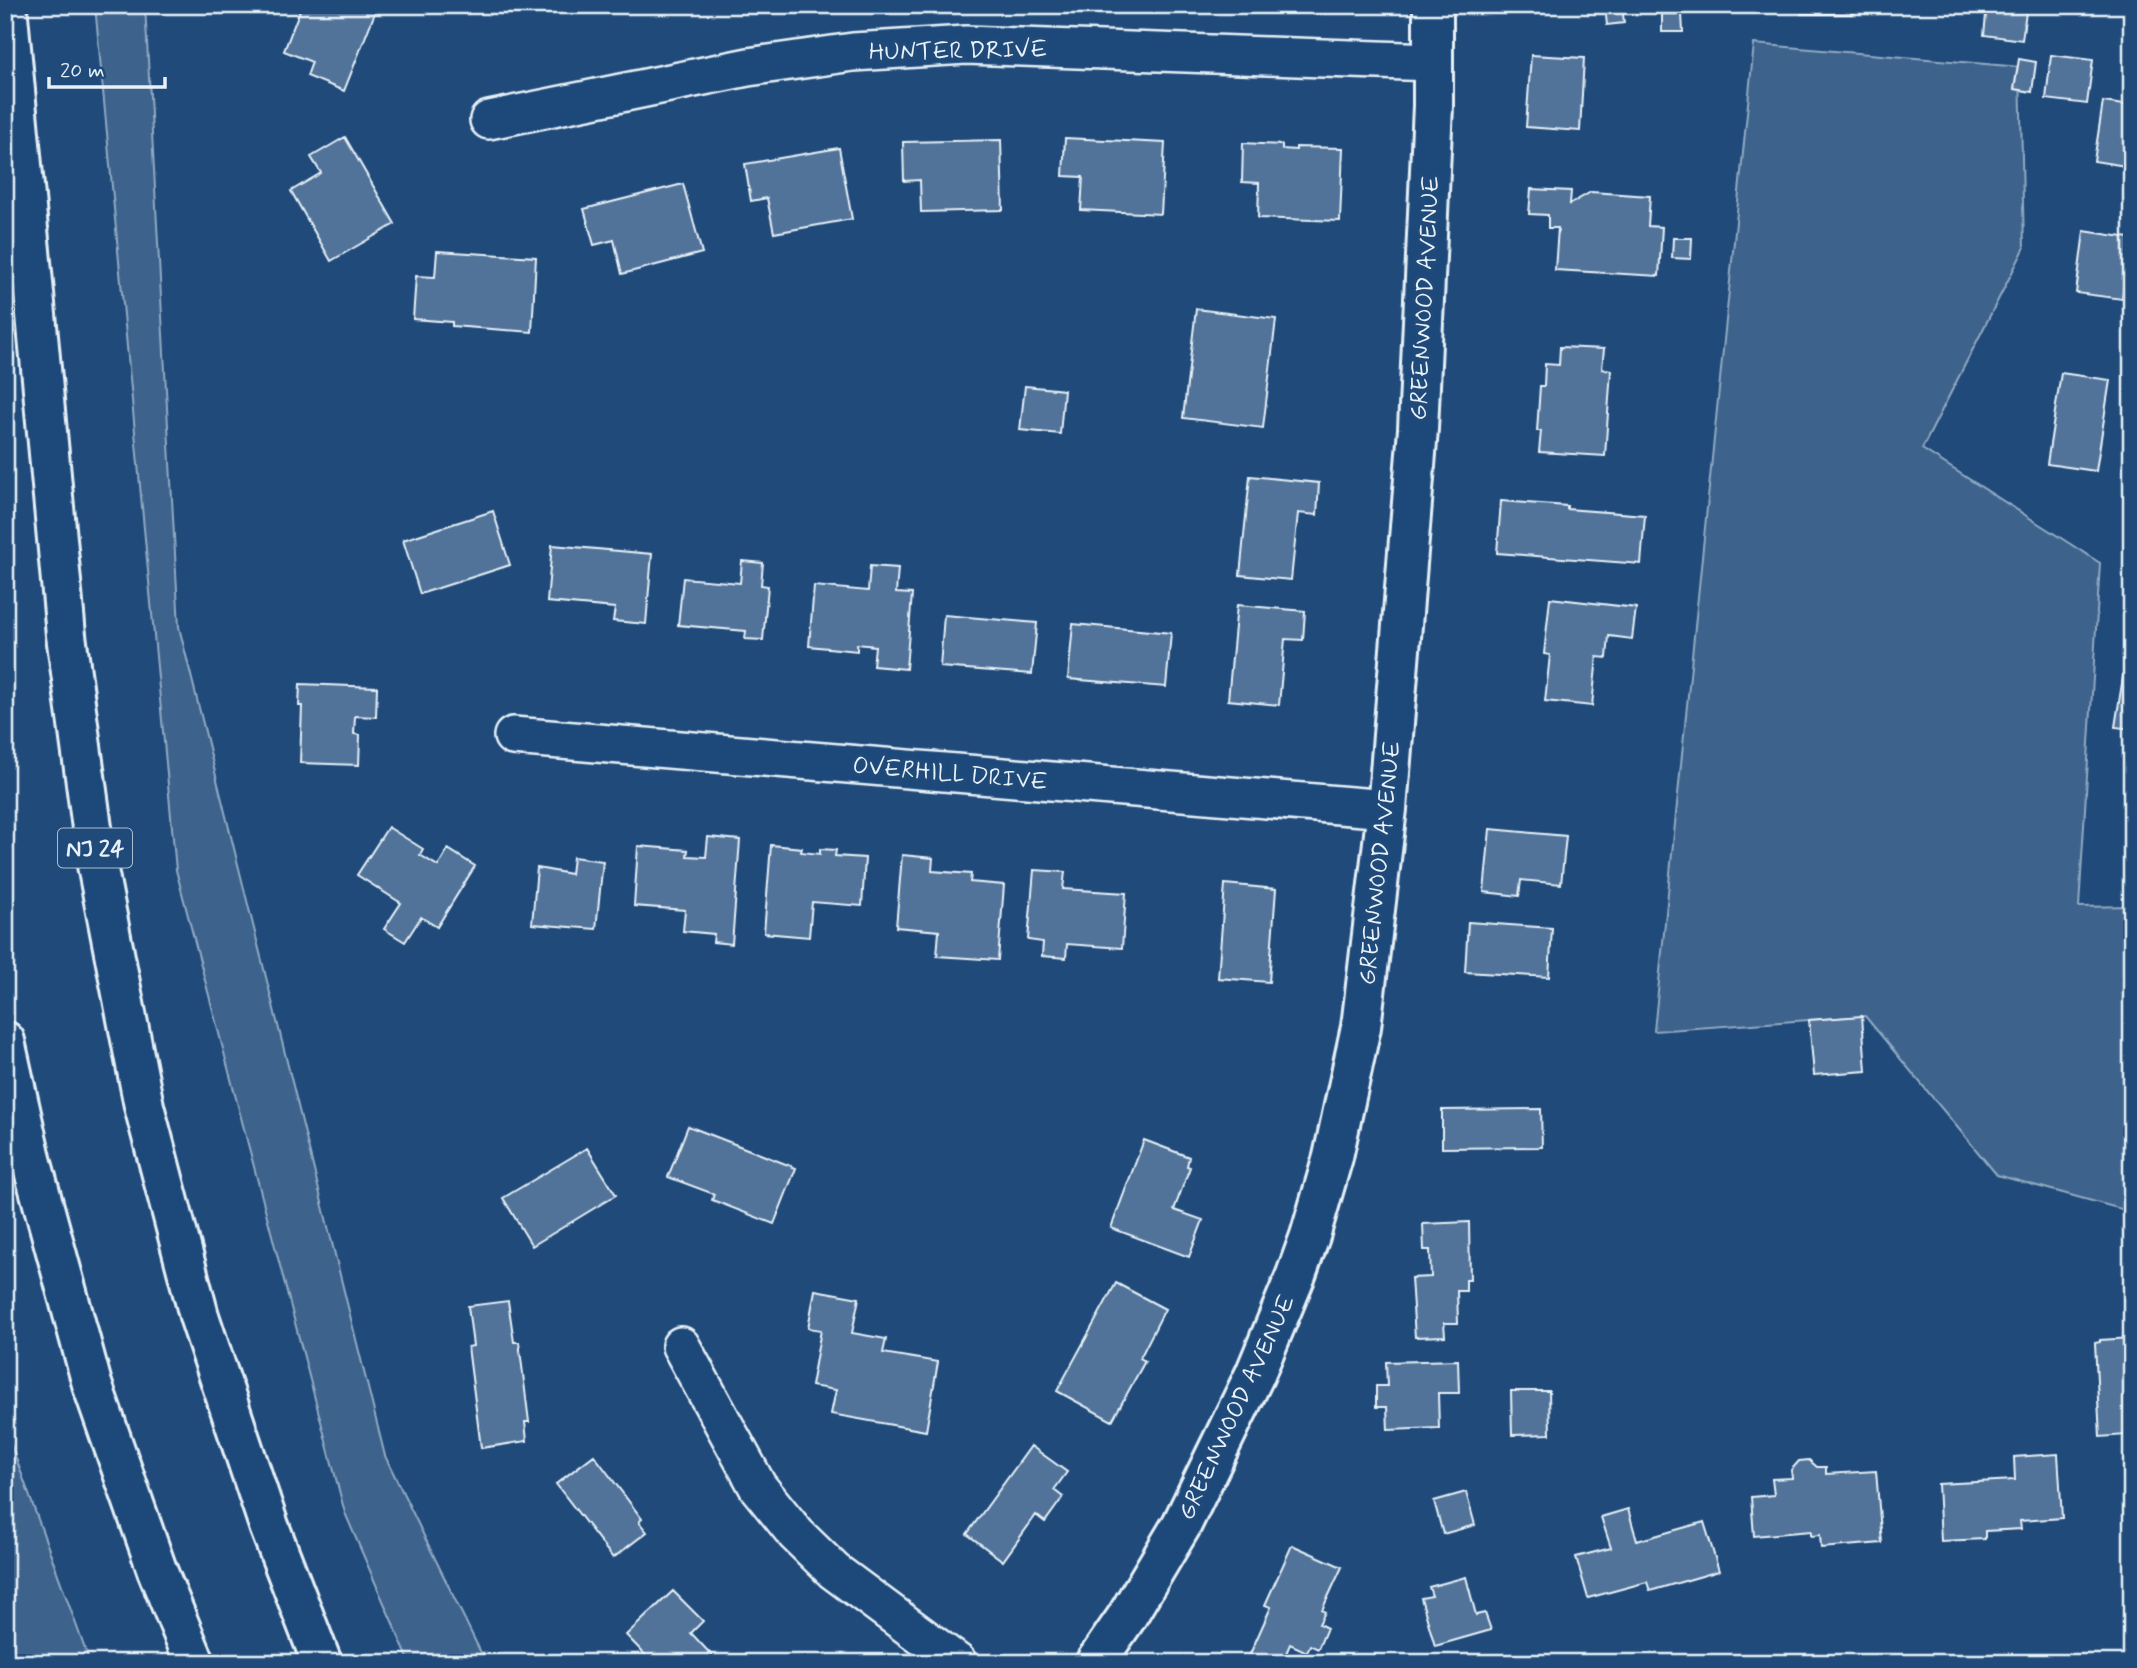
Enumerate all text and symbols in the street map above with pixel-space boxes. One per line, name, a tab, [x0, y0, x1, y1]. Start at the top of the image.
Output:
street label: HUNTER DRIVE	[868, 34, 1048, 69]
scale bar	[49, 46, 164, 90]
text: 20 m	[60, 57, 105, 85]
street label: GREENWOOD AVENUE	[1404, 175, 1447, 421]
street label: GREENWOOD AVENUE	[1352, 740, 1409, 987]
street label: OVERHILL DRIVE	[851, 751, 1049, 798]
road number: NJ 24	[58, 828, 132, 868]
street label: GREENWOOD AVENUE	[1171, 1290, 1303, 1525]

